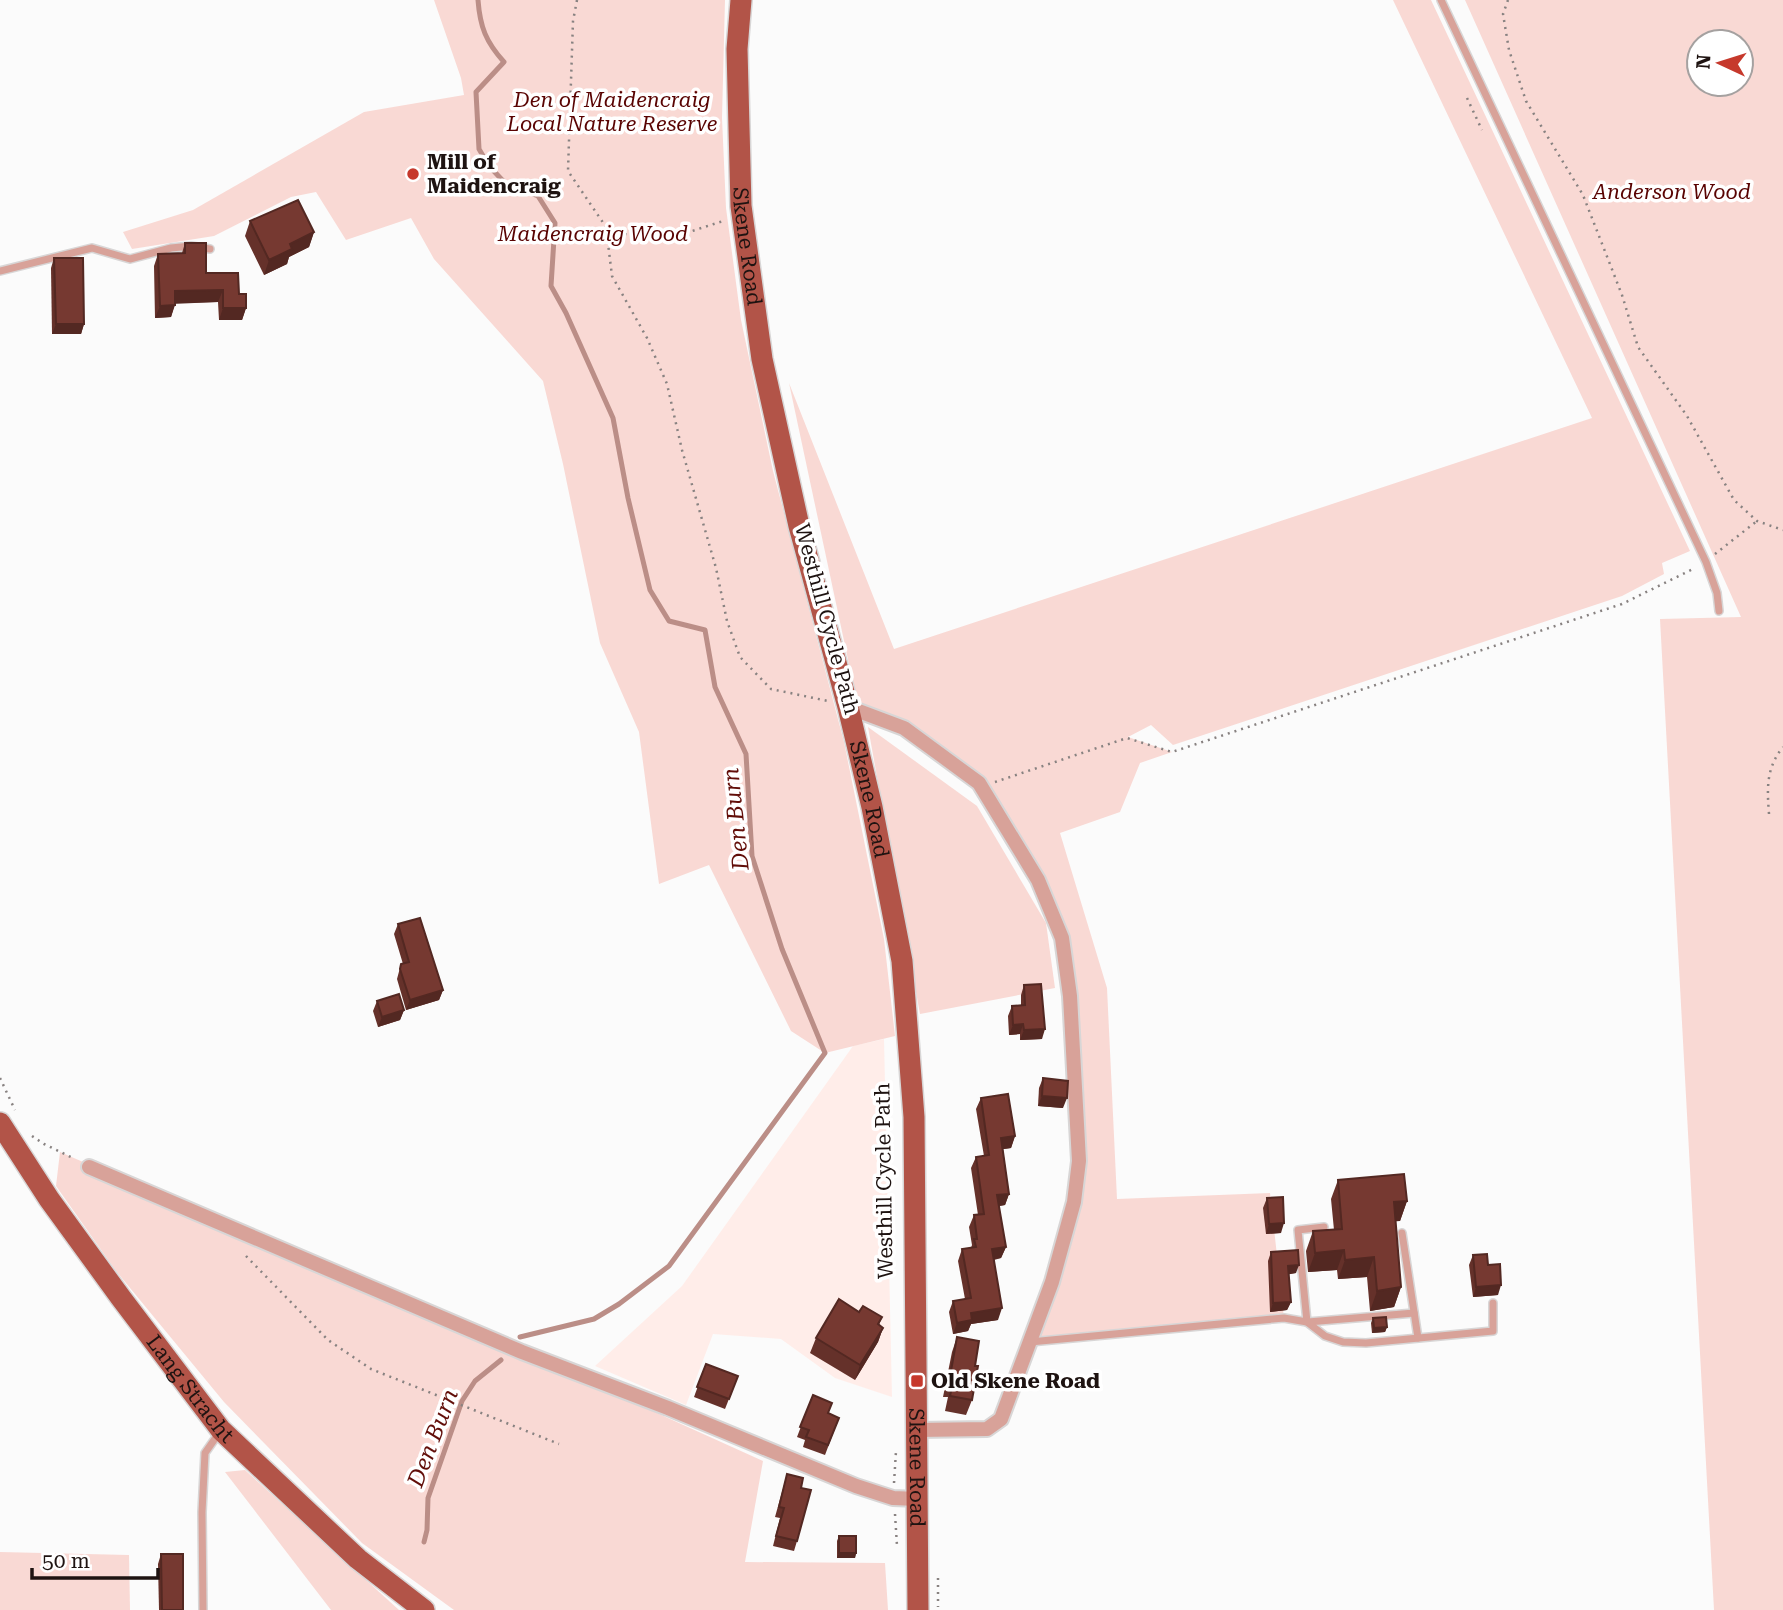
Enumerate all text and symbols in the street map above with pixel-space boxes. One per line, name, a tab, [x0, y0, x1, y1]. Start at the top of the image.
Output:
north arrow	[1685, 28, 1755, 98]
text: N	[1692, 53, 1716, 70]
park label: Den of Maidencraig Local Nature Reserve	[506, 88, 717, 136]
place label: Mill of Maidencraig	[427, 150, 561, 198]
marker: Mill of Maidencraig	[405, 166, 421, 182]
park label: Anderson Wood	[1591, 180, 1751, 204]
street label: Skene Road	[728, 187, 767, 308]
park label: Maidencraig Wood	[497, 222, 688, 246]
street label: Westhill Cycle Path	[790, 521, 864, 717]
street label: Skene Road	[845, 738, 894, 860]
water label: Den Burn	[717, 766, 755, 873]
street label: Westhill Cycle Path	[870, 1082, 898, 1279]
street label: Lang Stracht	[141, 1330, 239, 1448]
place label: Old Skene Road	[931, 1369, 1100, 1393]
marker: Old Skene Road	[909, 1373, 925, 1389]
water label: Den Burn	[402, 1385, 464, 1492]
street label: Skene Road	[904, 1408, 929, 1528]
scale bar	[32, 1536, 158, 1580]
text: 50 m	[42, 1549, 90, 1573]

